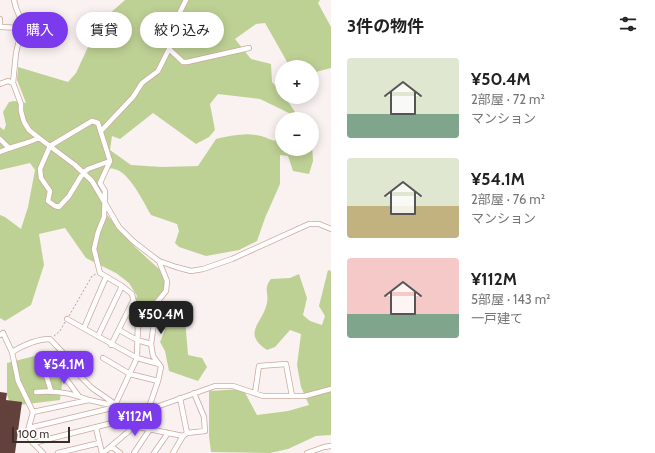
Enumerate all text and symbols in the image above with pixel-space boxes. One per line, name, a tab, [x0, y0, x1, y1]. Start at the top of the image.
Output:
chip: 購入	[12, 12, 68, 48]
chip: 賃貸	[76, 12, 132, 48]
chip: 絞り込み	[140, 12, 224, 48]
icon: filters	[617, 13, 639, 35]
text: 3件の物件	[347, 16, 424, 36]
map controls	[275, 60, 319, 156]
button: +	[275, 60, 319, 104]
text: ¥50.4M	[471, 69, 531, 89]
icon: home	[379, 74, 427, 122]
text: 2部屋 · 72 m²	[471, 91, 545, 107]
text: マンション	[471, 110, 536, 126]
button: −	[275, 112, 319, 156]
text: ¥54.1M	[471, 169, 525, 189]
icon: home	[379, 174, 427, 222]
text: 2部屋 · 76 m²	[471, 191, 545, 207]
text: マンション	[471, 210, 536, 226]
text: ¥112M	[471, 269, 517, 289]
icon: home	[379, 274, 427, 322]
text: 5部屋 · 143 m²	[471, 291, 550, 307]
pin: ¥50.4M	[128, 301, 194, 335]
text: ¥50.4M	[138, 306, 184, 322]
text: 一戸建て	[471, 310, 523, 326]
pin: ¥54.1M	[31, 351, 97, 385]
text: ¥54.1M	[43, 356, 85, 372]
pin: ¥112M	[107, 403, 163, 437]
text: ¥112M	[117, 408, 153, 424]
scale bar	[12, 425, 70, 444]
text: 100 m	[18, 427, 49, 441]

